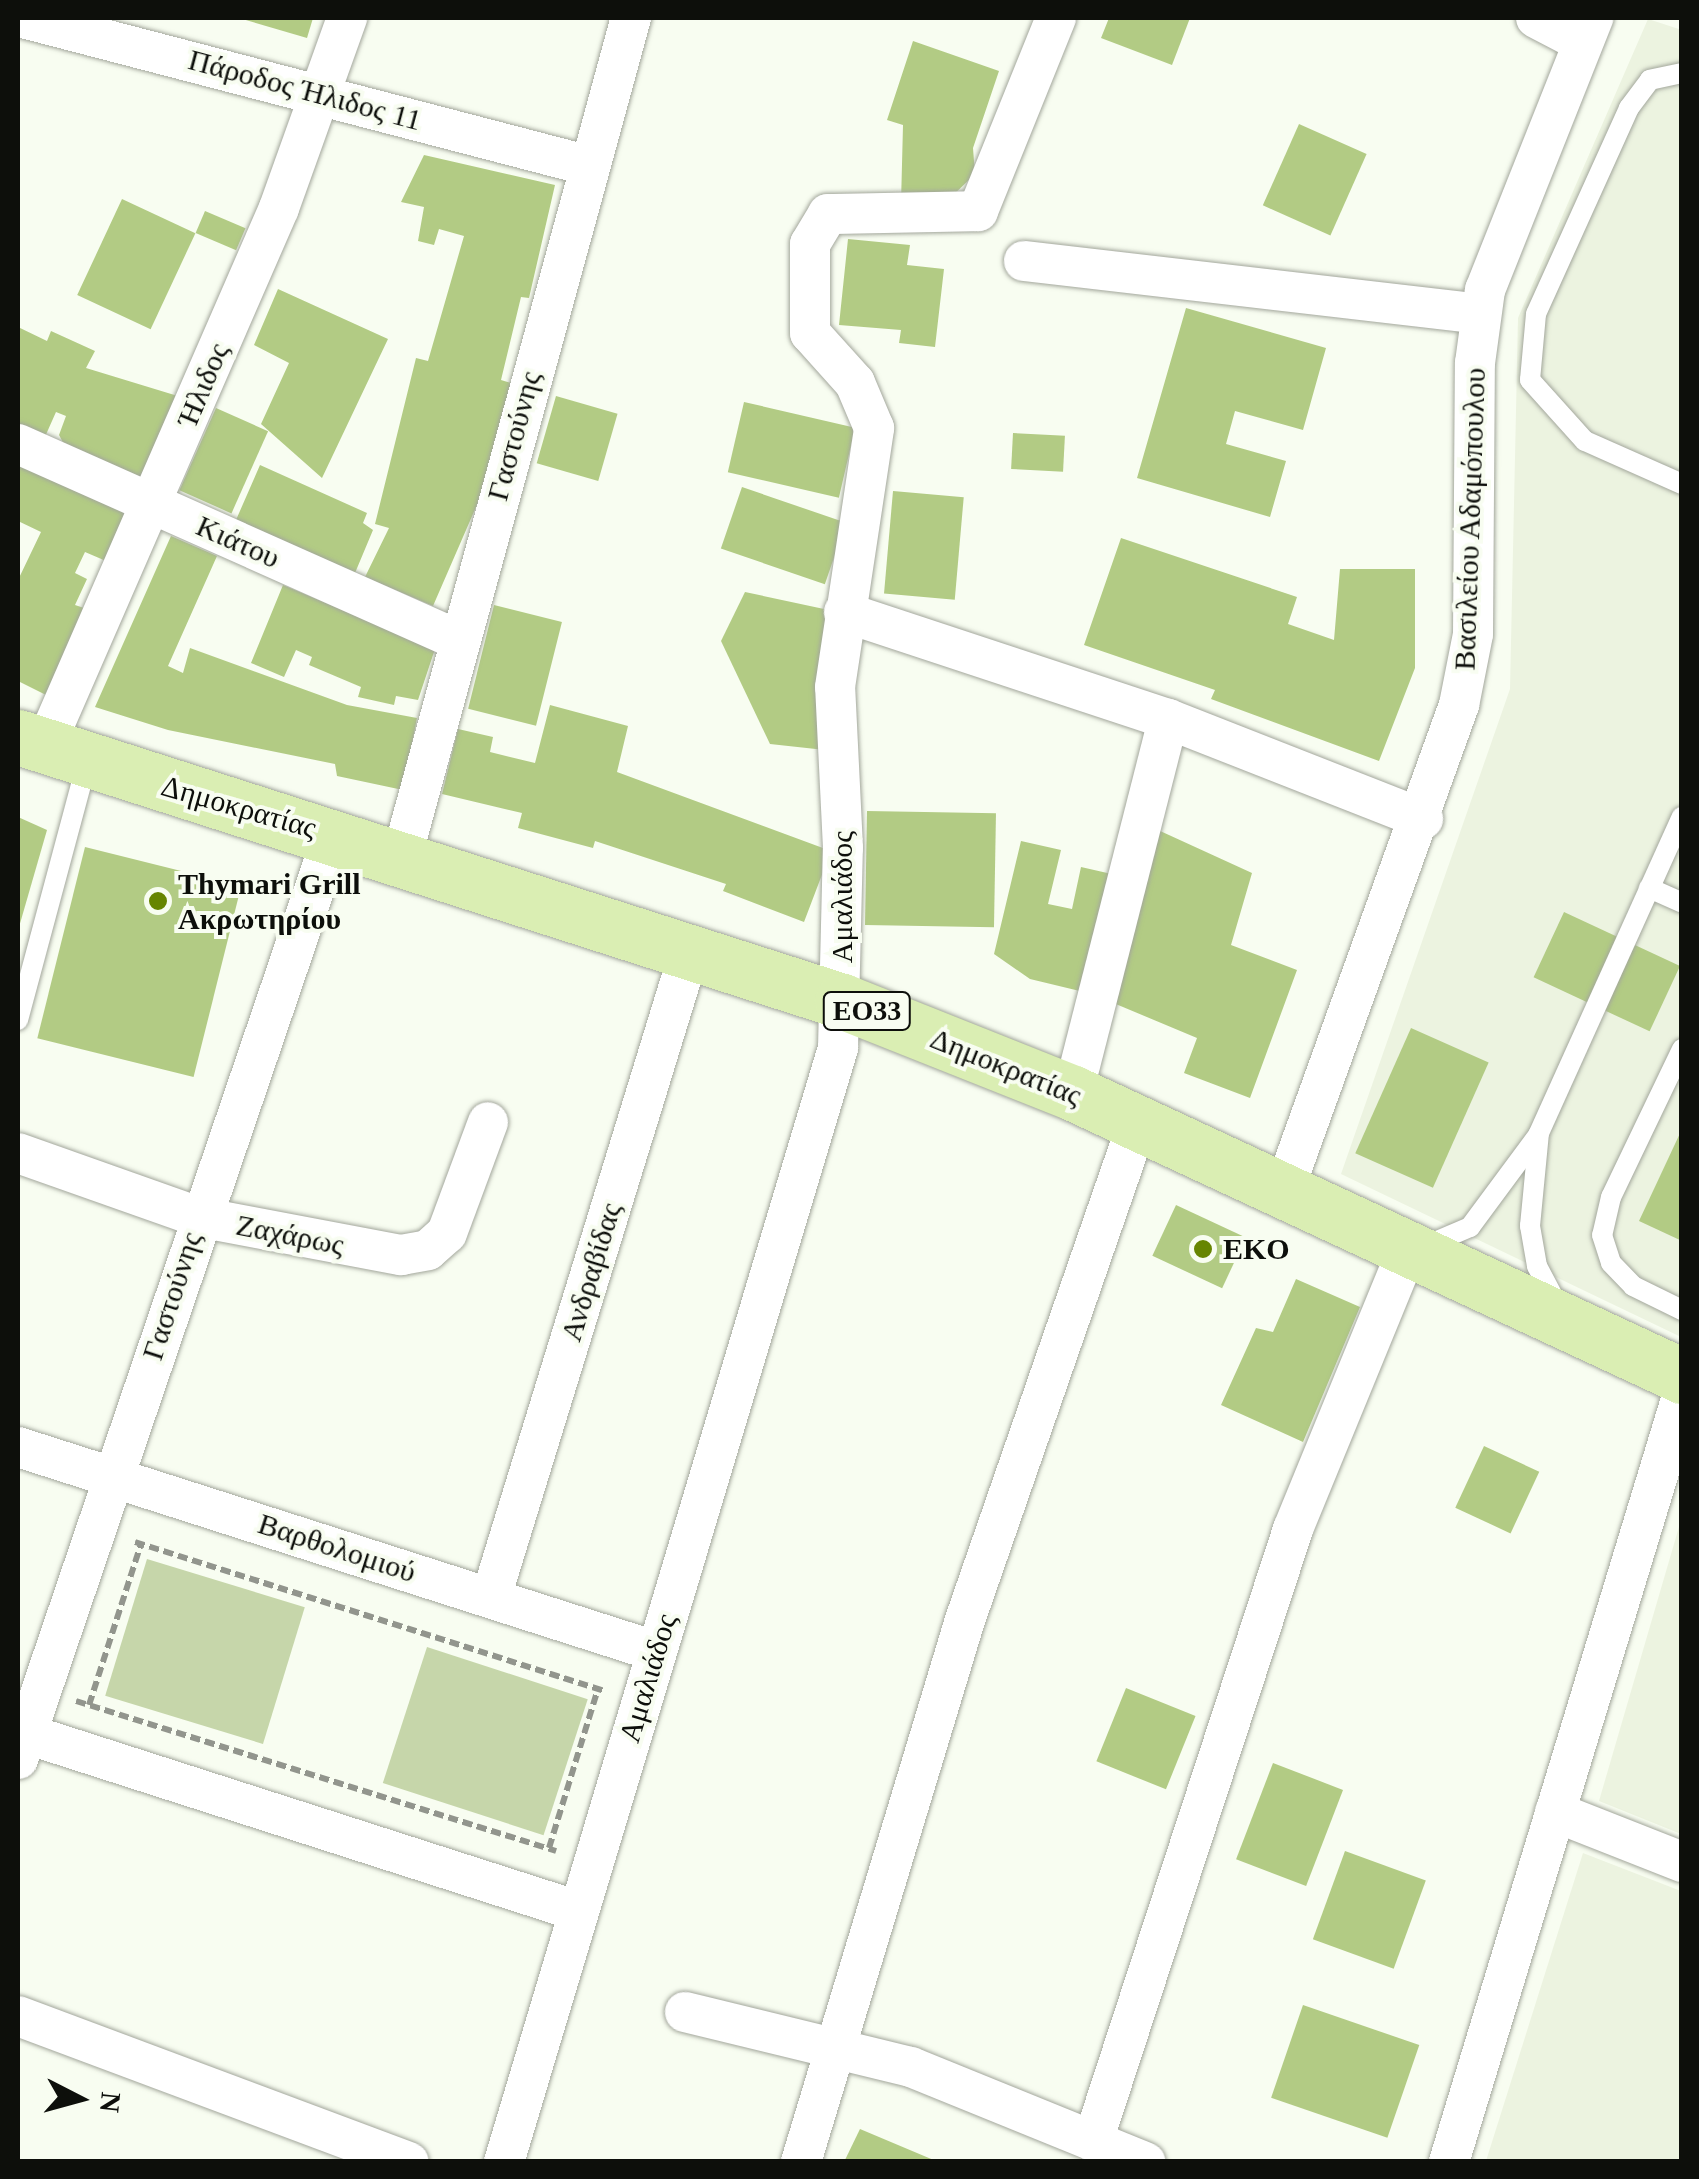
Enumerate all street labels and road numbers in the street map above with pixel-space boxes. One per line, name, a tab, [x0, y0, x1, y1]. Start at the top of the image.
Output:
street label: Πάροδος Ήλιδος 11	[185, 42, 425, 138]
street label: Ήλιδος	[169, 338, 237, 432]
street label: Βασιλείου Αδαμόπουλου	[1447, 366, 1493, 672]
street label: Γαστούνης	[479, 367, 549, 505]
street label: Κιάτου	[191, 508, 285, 576]
street label: Δημοκρατίας	[157, 768, 321, 846]
street label: Αμαλιάδος	[824, 831, 860, 963]
road number: ΕΟ33	[822, 988, 912, 1034]
street label: Δημοκρατίας	[925, 1020, 1087, 1114]
street label: Ανδραβίδας	[553, 1198, 629, 1346]
street label: Ζαχάρως	[233, 1207, 347, 1263]
street label: Γαστούνης	[134, 1228, 210, 1364]
street label: Βαρθολομιού	[254, 1506, 420, 1590]
street label: Αμαλιάδος	[611, 1609, 685, 1747]

